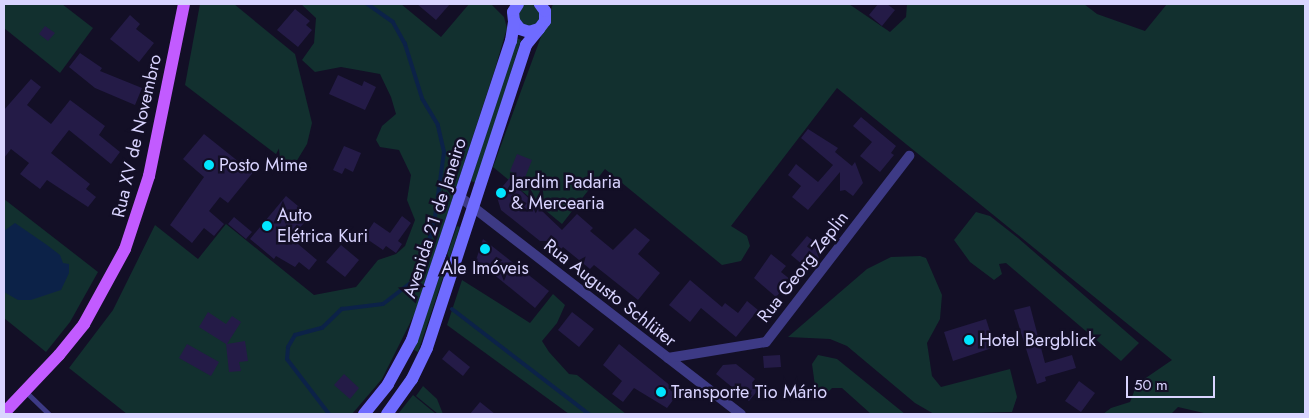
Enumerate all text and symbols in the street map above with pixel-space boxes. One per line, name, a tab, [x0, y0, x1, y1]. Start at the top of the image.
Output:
street label: Rua XV de Novembro	[108, 52, 166, 220]
street label: Avenida 21 de Janeiro	[399, 135, 471, 301]
place label: Posto Mime	[219, 154, 308, 176]
marker: Posto Mime	[203, 159, 215, 171]
place label: Jardim Padaria & Mercearia	[511, 172, 621, 214]
marker: Jardim Padaria & Mercearia	[495, 187, 507, 199]
place label: Auto Elétrica Kuri	[277, 205, 368, 248]
street label: Rua Georg Zeplin	[753, 207, 853, 327]
marker: Auto Elétrica Kuri	[261, 220, 273, 232]
street label: Rua Augusto Schlüter	[539, 235, 681, 351]
marker: Ale Imóveis	[479, 243, 491, 255]
place label: Ale Imóveis	[441, 257, 529, 279]
place label: Hotel Bergblick	[979, 329, 1096, 351]
marker: Hotel Bergblick	[963, 334, 975, 346]
scale bar	[1129, 366, 1218, 398]
text: 50 m	[1134, 374, 1168, 396]
place label: Transporte Tio Mário	[671, 381, 827, 403]
marker: Transporte Tio Mário	[655, 386, 667, 398]

